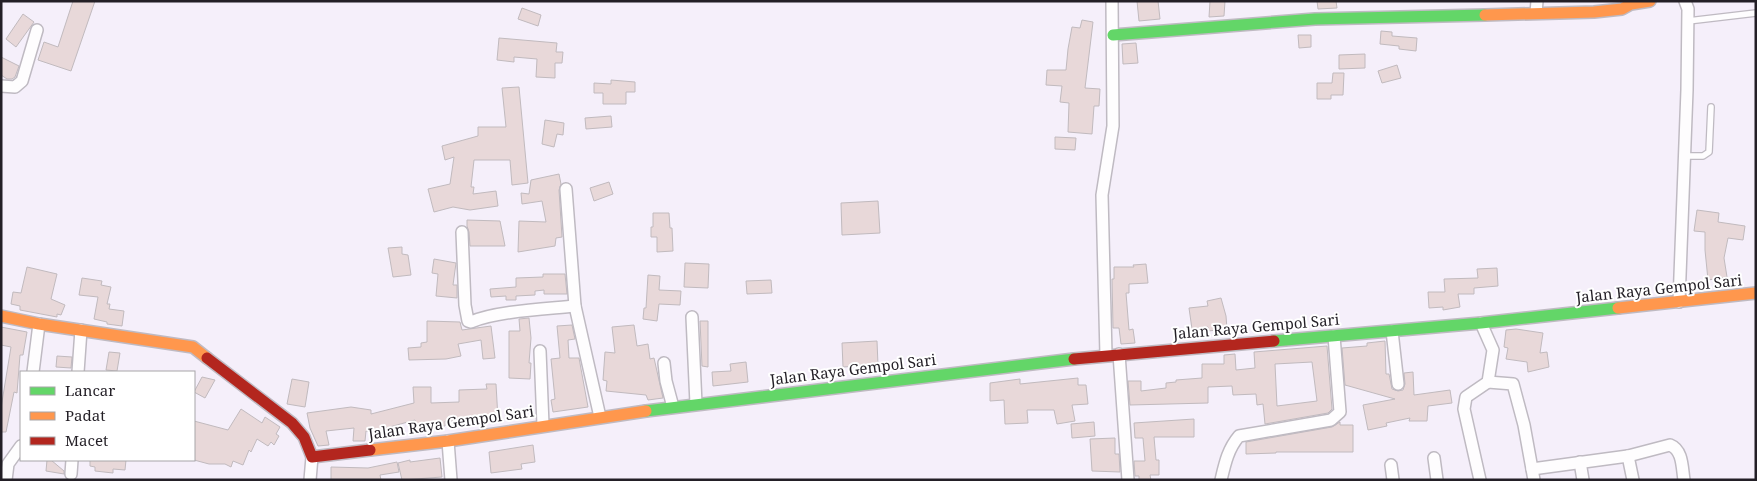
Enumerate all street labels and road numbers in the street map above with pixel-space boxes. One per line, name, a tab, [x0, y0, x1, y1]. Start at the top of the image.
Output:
street label: Jalan Raya Gempol Sari	[1574, 269, 1743, 307]
street label: Jalan Raya Gempol Sari	[1171, 309, 1340, 343]
street label: Jalan Raya Gempol Sari	[768, 349, 937, 389]
street label: Jalan Raya Gempol Sari	[366, 400, 535, 444]

